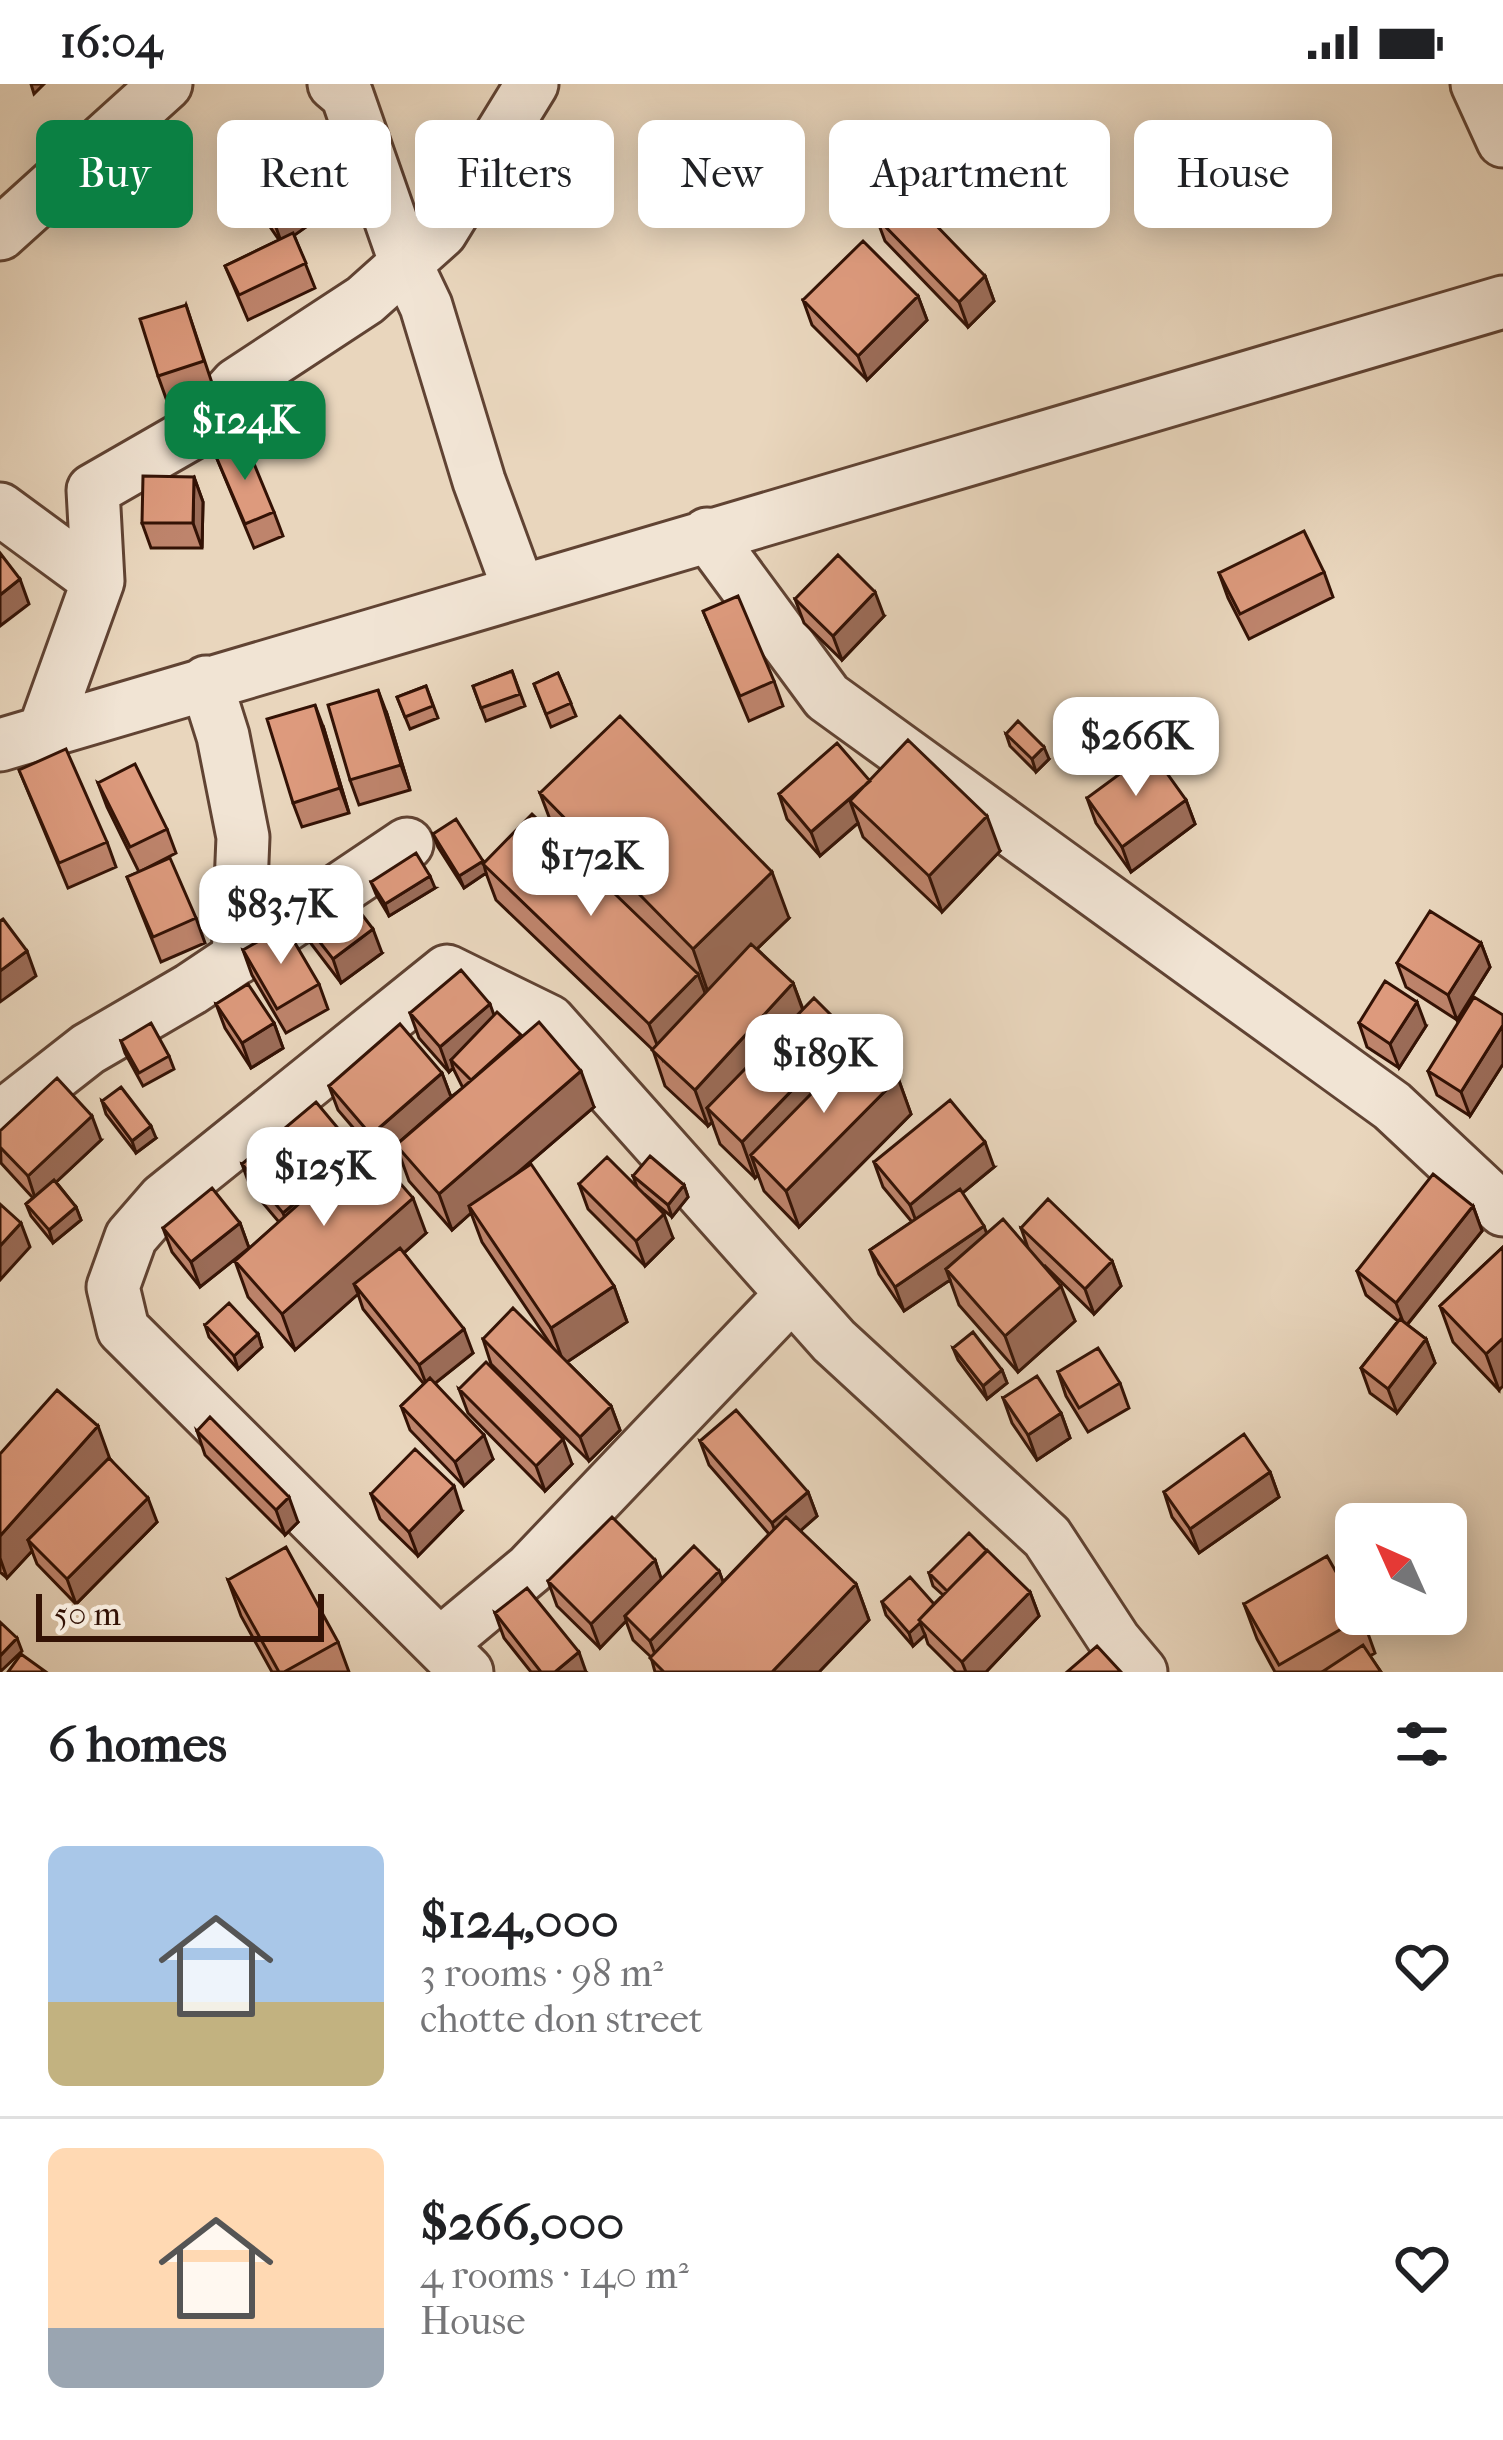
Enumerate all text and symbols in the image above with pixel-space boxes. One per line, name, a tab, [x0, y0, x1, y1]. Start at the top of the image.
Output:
text: 16:04	[60, 16, 162, 69]
chip: Buy	[36, 120, 193, 228]
chip: Rent	[217, 120, 391, 228]
chip: Filters	[415, 120, 614, 228]
chip: New	[638, 120, 805, 228]
chip: Apartment	[829, 120, 1110, 228]
chip: House	[1134, 120, 1332, 228]
pin: $124K	[161, 381, 329, 483]
text: $124K	[192, 397, 298, 443]
pin: $266K	[1052, 697, 1220, 799]
text: $266K	[1080, 713, 1192, 759]
pin: $172K	[507, 817, 675, 919]
text: $172K	[540, 833, 642, 879]
pin: $83.7K	[183, 865, 379, 967]
text: $83.7K	[226, 881, 336, 927]
pin: $189K	[740, 1014, 908, 1116]
text: $189K	[772, 1030, 876, 1076]
pin: $125K	[240, 1127, 408, 1229]
text: $125K	[274, 1143, 374, 1189]
north arrow	[1335, 1503, 1467, 1635]
map controls	[1335, 1503, 1467, 1635]
scale bar	[36, 1588, 324, 1641]
text: 50 m	[54, 1595, 121, 1634]
icon: filters	[1389, 1711, 1455, 1777]
text: 6 homes	[48, 1714, 227, 1774]
text: $124,000	[420, 1890, 619, 1950]
icon: home	[144, 1894, 288, 2038]
icon: heart	[1389, 1933, 1455, 1999]
text: 3 rooms · 98 m²	[420, 1950, 663, 1996]
text: chotte don street	[420, 1996, 703, 2042]
text: $266,000	[420, 2192, 625, 2252]
icon: home	[144, 2196, 288, 2340]
icon: heart	[1389, 2235, 1455, 2301]
text: 4 rooms · 140 m²	[420, 2252, 689, 2298]
text: House	[420, 2298, 526, 2344]

